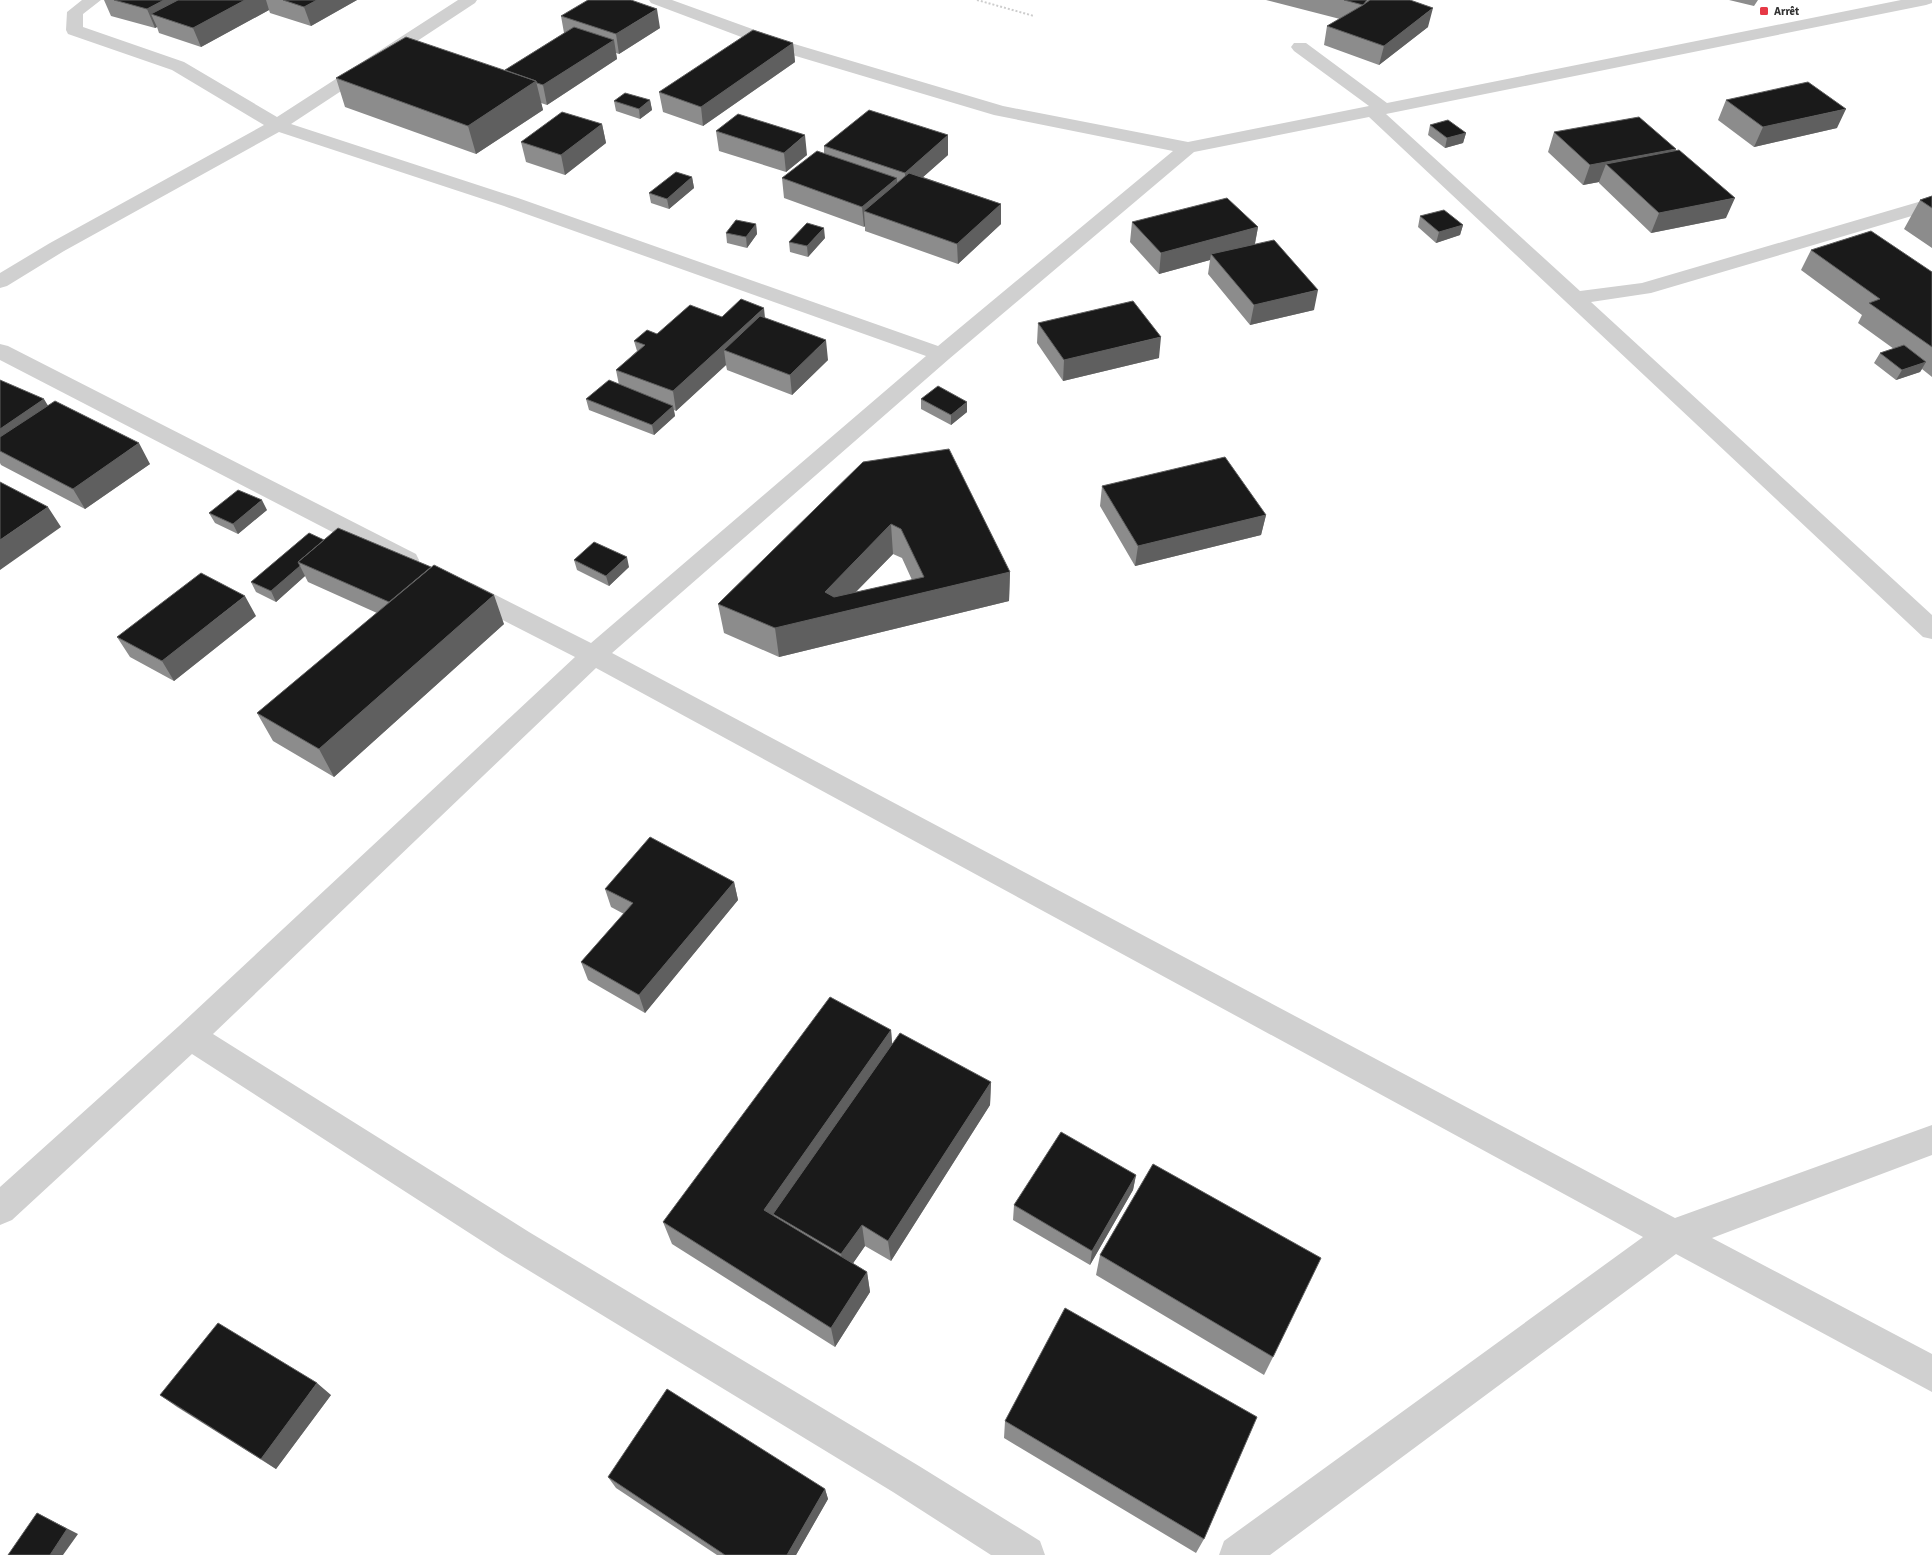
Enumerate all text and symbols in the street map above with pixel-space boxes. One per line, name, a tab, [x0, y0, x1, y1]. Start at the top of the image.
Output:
marker: Arrêt	[1758, 5, 1770, 17]
place label: Arrêt	[1774, 5, 1799, 18]

